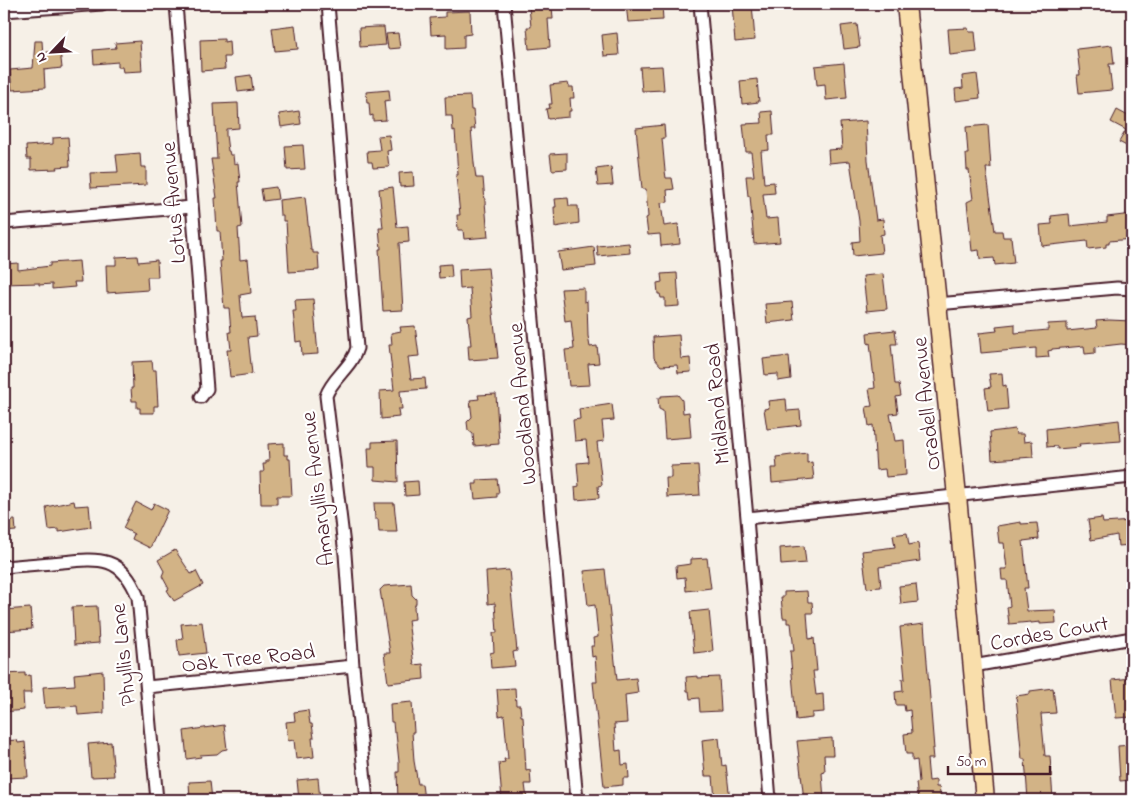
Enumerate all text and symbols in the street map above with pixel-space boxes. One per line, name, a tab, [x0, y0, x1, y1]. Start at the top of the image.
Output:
north arrow	[28, 28, 78, 78]
text: N	[30, 48, 53, 66]
street label: Lotus Avenue	[154, 140, 196, 265]
street label: Woodland Avenue	[501, 321, 547, 486]
street label: Oradell Avenue	[905, 335, 951, 472]
street label: Midland Road	[698, 342, 740, 466]
street label: Amaryllis Avenue	[294, 409, 345, 568]
street label: Phyllis Lane	[104, 602, 147, 708]
street label: Cordes Court	[988, 609, 1112, 661]
street label: Oak Tree Road	[180, 637, 317, 683]
scale bar	[948, 744, 1051, 776]
text: 50 m	[956, 751, 987, 773]

